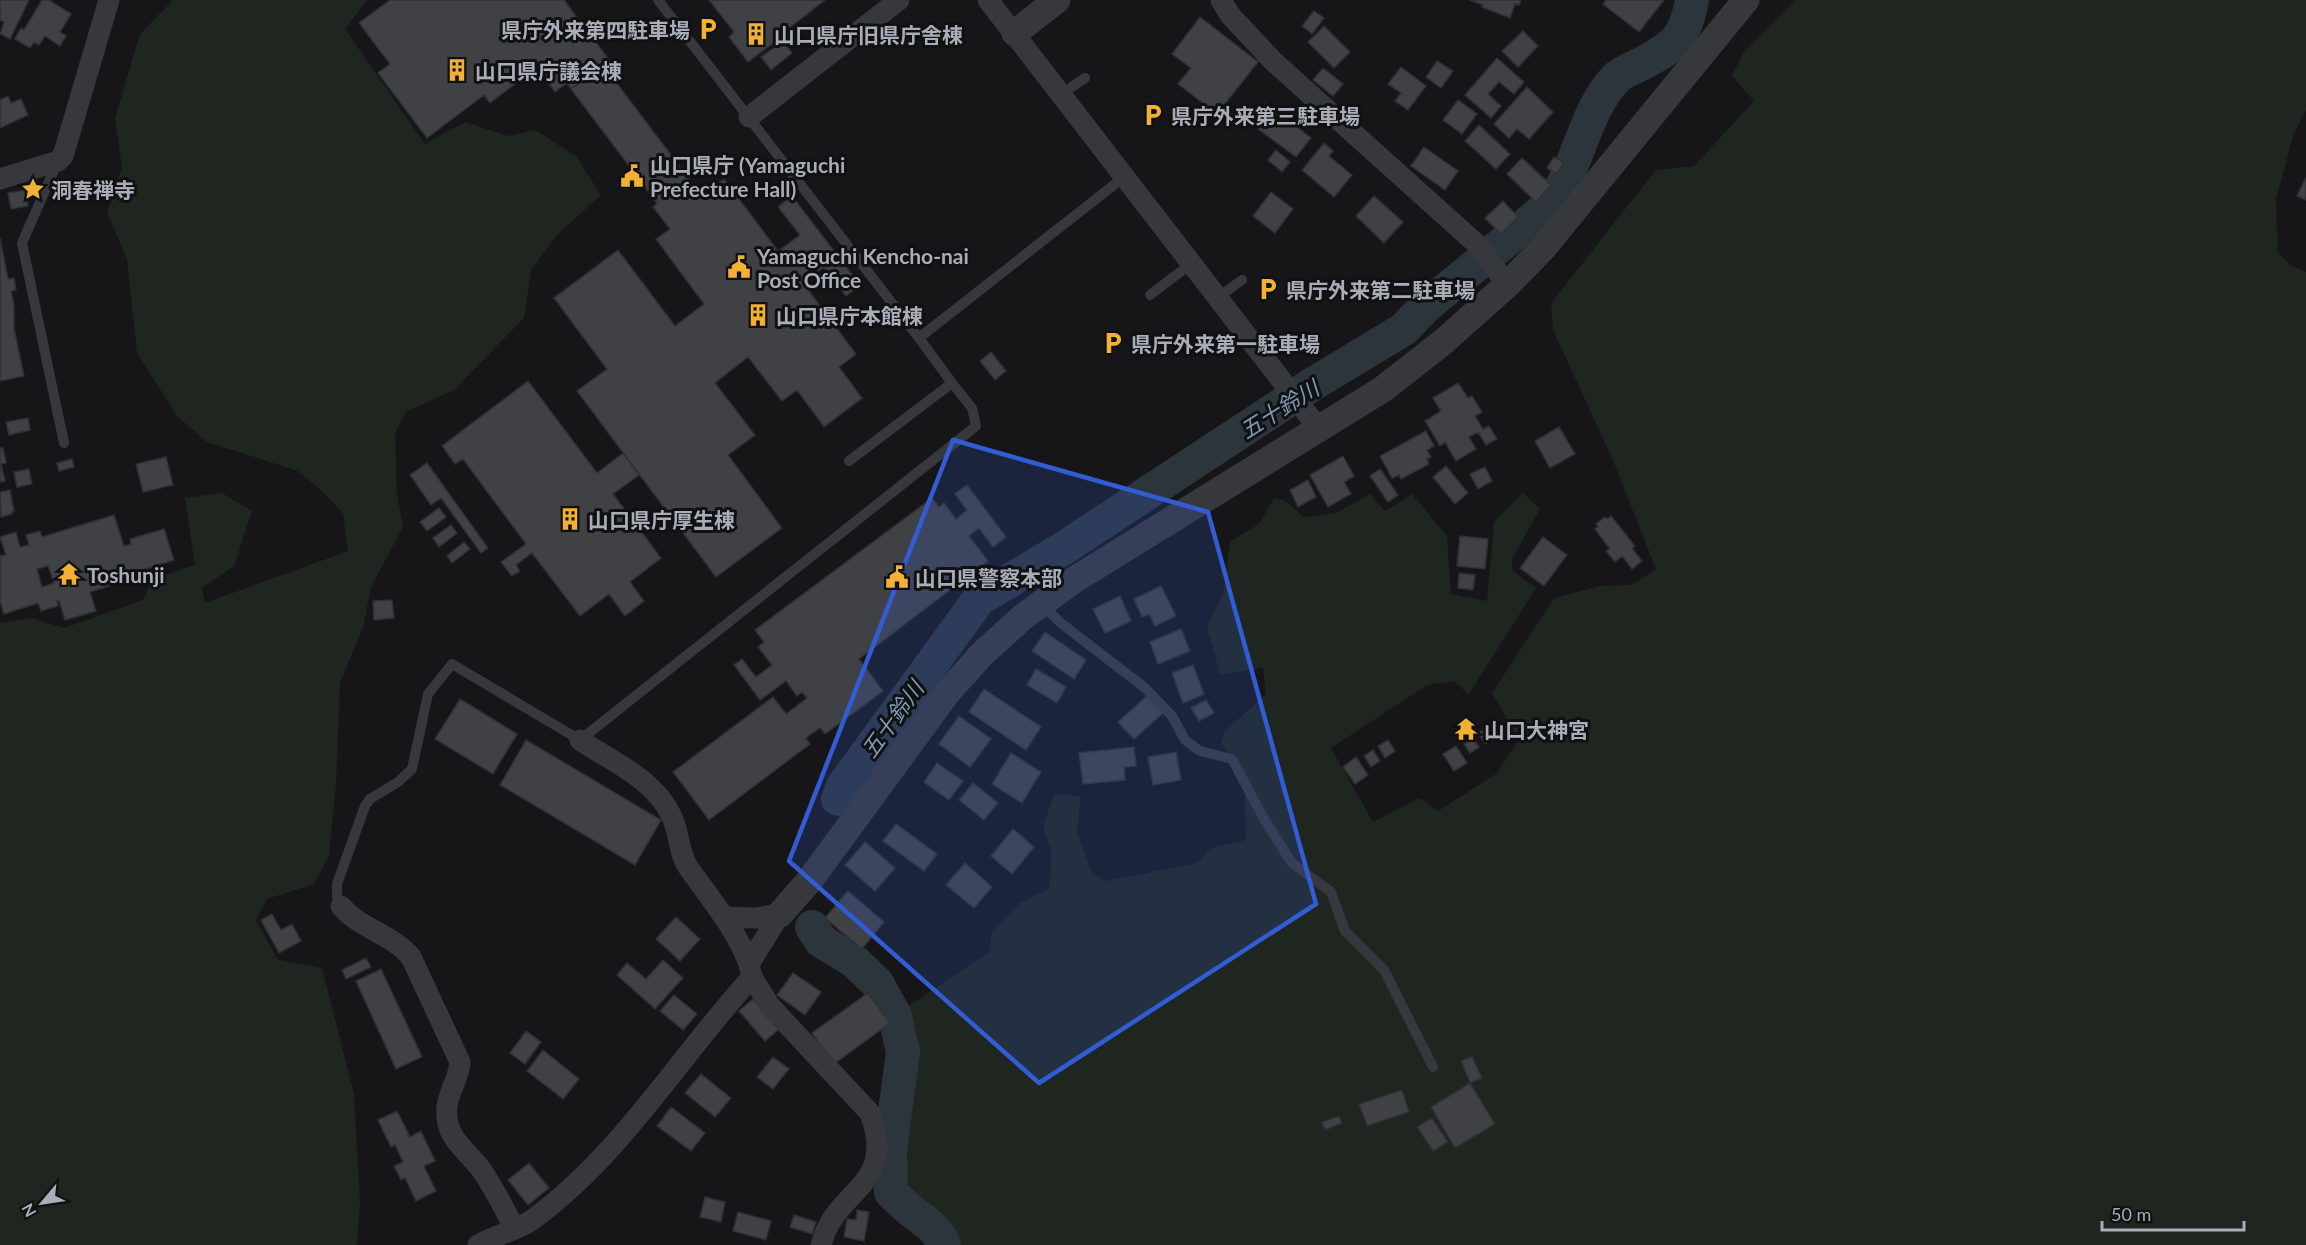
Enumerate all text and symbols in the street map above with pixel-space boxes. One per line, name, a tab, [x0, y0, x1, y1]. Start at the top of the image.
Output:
parking icon: 県庁外来第四駐車場	[695, 16, 721, 42]
place label: 県庁外来第四駐車場	[501, 17, 690, 42]
building icon: 山口県庁旧県庁舎棟	[743, 21, 769, 47]
place label: 山口県庁旧県庁舎棟	[774, 22, 963, 47]
building icon: 山口県庁議会棟	[444, 57, 470, 83]
place label: 山口県庁議会棟	[475, 58, 622, 83]
parking icon: 県庁外来第三駐車場	[1140, 102, 1166, 128]
place label: 県庁外来第三駐車場	[1171, 103, 1360, 128]
place label: 山口県庁 (Yamaguchi Prefecture Hall)	[650, 152, 845, 201]
public building icon: 山口県庁 (Yamaguchi Prefecture Hall)	[619, 163, 645, 189]
place icon: 洞春禅寺	[20, 176, 46, 202]
place label: 洞春禅寺	[51, 177, 135, 202]
place label: Yamaguchi Kencho-nai Post Office	[756, 243, 969, 292]
public building icon: Yamaguchi Kencho-nai Post Office	[726, 254, 752, 280]
parking icon: 県庁外来第二駐車場	[1255, 276, 1281, 302]
place label: 県庁外来第二駐車場	[1286, 277, 1475, 302]
building icon: 山口県庁本館棟	[745, 302, 771, 328]
place label: 山口県庁本館棟	[776, 303, 923, 328]
parking icon: 県庁外来第一駐車場	[1100, 330, 1126, 356]
place label: 県庁外来第一駐車場	[1131, 331, 1320, 356]
water label: 五十鈴川	[1235, 373, 1325, 444]
building icon: 山口県庁厚生棟	[557, 506, 583, 532]
place label: 山口県庁厚生棟	[588, 507, 735, 532]
temple icon: Toshunji	[56, 561, 82, 587]
place label: Toshunji	[87, 562, 165, 587]
public building icon: 山口県警察本部	[884, 564, 910, 590]
place label: 山口県警察本部	[915, 565, 1062, 590]
water label: 五十鈴川	[855, 674, 930, 763]
temple icon: 山口大神宮	[1453, 716, 1479, 742]
place label: 山口大神宮	[1484, 717, 1589, 742]
north arrow	[12, 1173, 72, 1233]
scale bar	[2102, 1194, 2244, 1232]
text: N	[17, 1201, 40, 1221]
text: 50 m	[2111, 1203, 2151, 1225]

